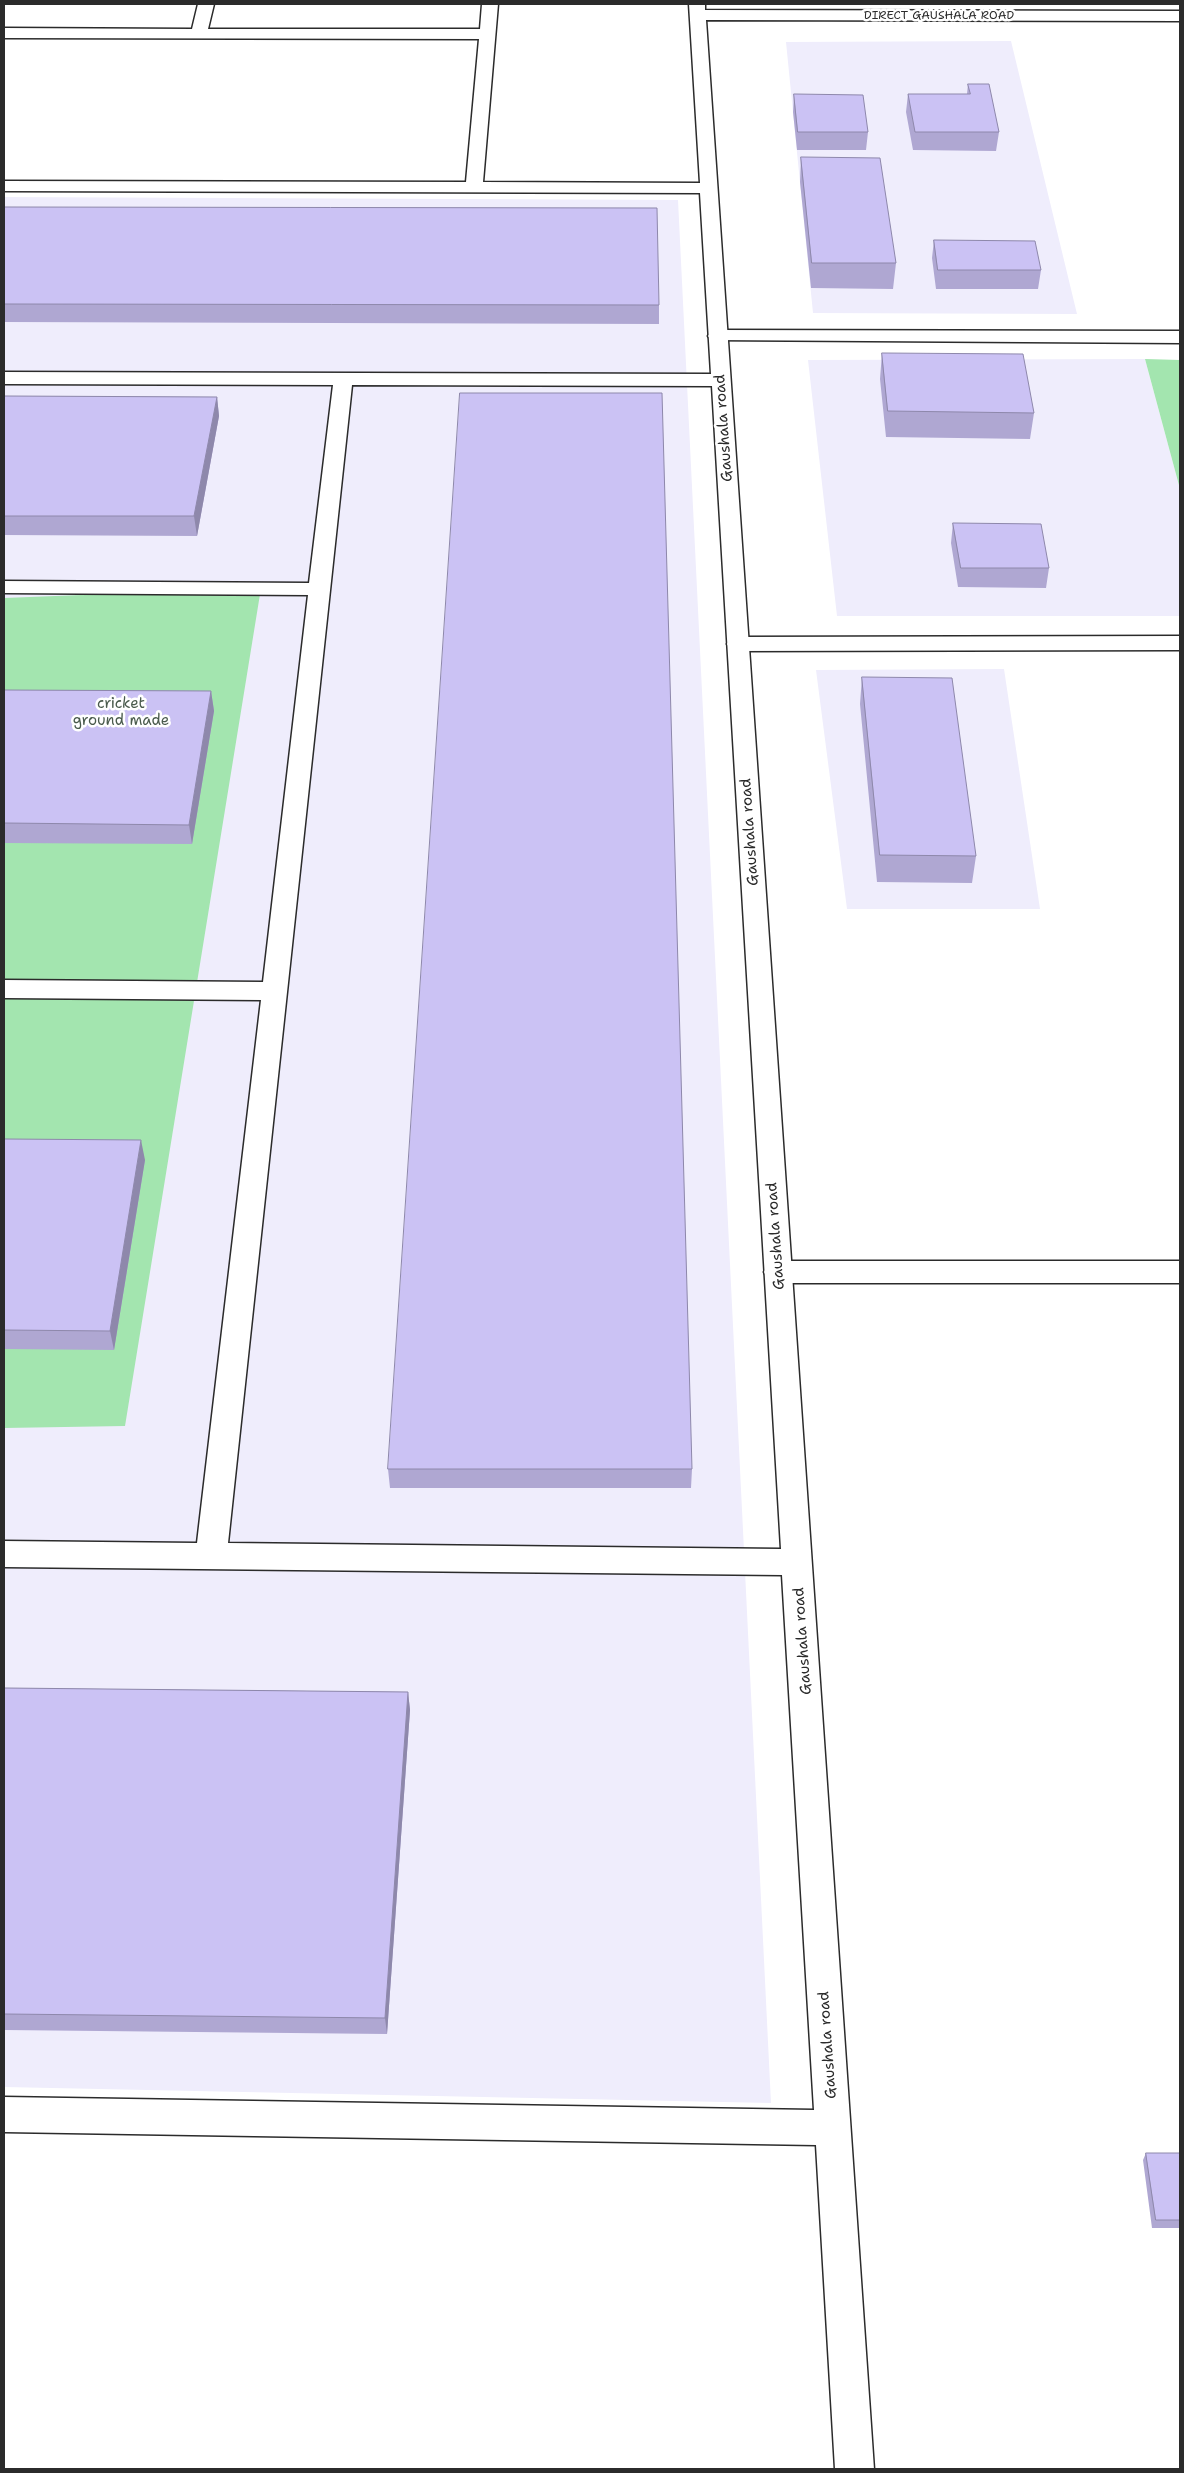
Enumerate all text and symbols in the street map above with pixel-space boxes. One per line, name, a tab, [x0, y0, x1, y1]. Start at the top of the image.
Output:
street label: DIRECT GAUSHALA ROAD	[864, 9, 1014, 23]
street label: Gaushala road	[711, 374, 737, 482]
park label: cricket ground made	[73, 695, 169, 730]
street label: Gaushala road	[737, 778, 763, 886]
street label: Gaushala road	[763, 1182, 789, 1290]
street label: Gaushala road	[790, 1587, 816, 1695]
street label: Gaushala road	[815, 1991, 841, 2099]

